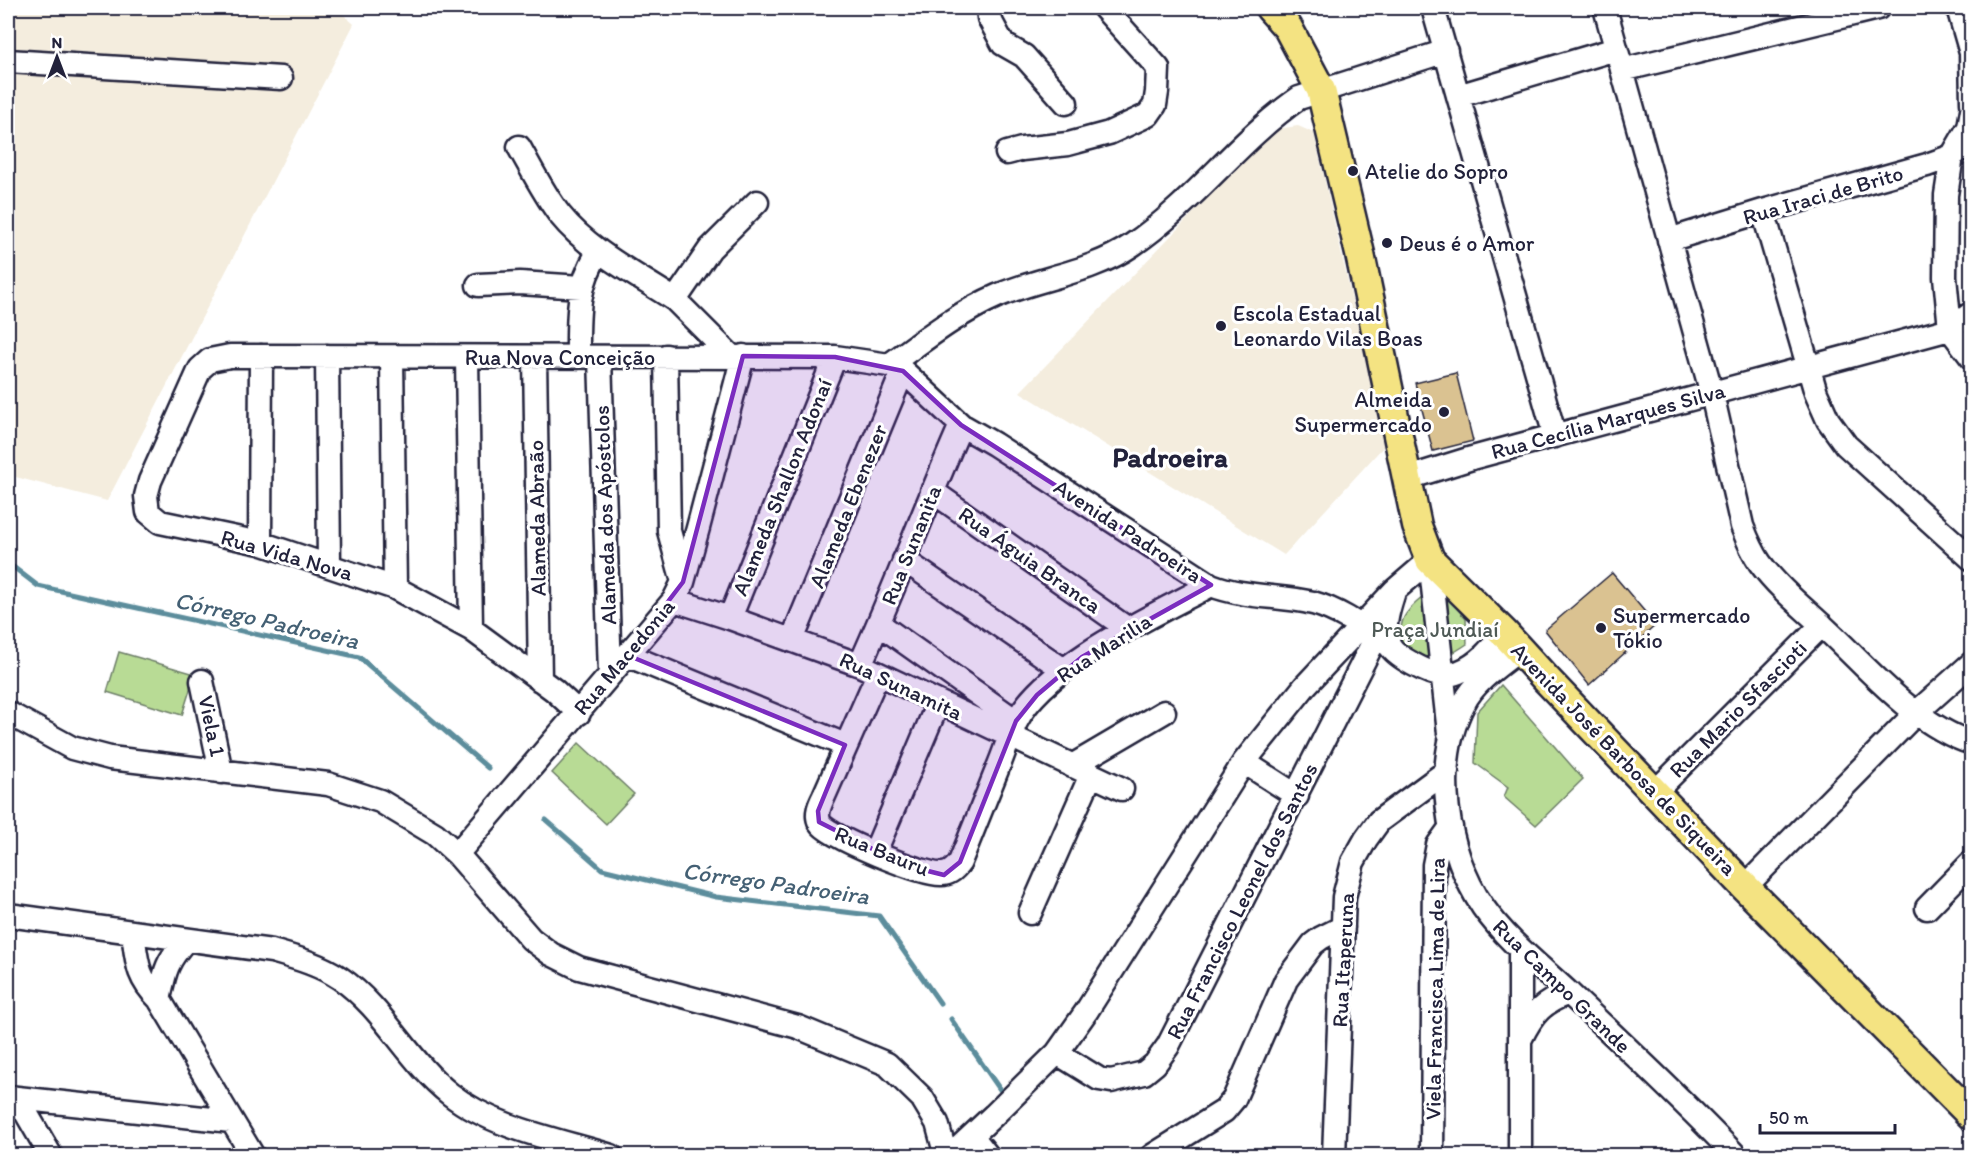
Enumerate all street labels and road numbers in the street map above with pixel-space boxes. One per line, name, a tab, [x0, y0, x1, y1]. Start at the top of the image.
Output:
street label: Rua Iraci de Brito	[1740, 159, 1906, 231]
street label: Rua Nova Conceição	[465, 344, 655, 371]
street label: Alameda Shallon Adonaí	[726, 374, 838, 599]
street label: Rua Cecília Marques Silva	[1488, 377, 1729, 465]
street label: Alameda dos Apóstolos	[588, 405, 622, 625]
street label: Alameda Ebenezer	[803, 420, 893, 592]
street label: Alameda Abraão	[522, 440, 552, 596]
street label: Avenida Padroeira	[1049, 473, 1207, 589]
street label: Rua Sunanita	[875, 481, 947, 609]
street label: Rua Águia Branca	[953, 501, 1107, 620]
street label: Rua Vida Nova	[218, 523, 357, 587]
street label: Rua Macedonia	[567, 593, 681, 721]
street label: Rua Marilia	[1051, 607, 1157, 689]
street label: Rua Mario Sfascioti	[1663, 634, 1813, 784]
street label: Avenida José Barbosa de Siqueira	[1505, 637, 1743, 882]
street label: Rua Sunamita	[835, 646, 967, 727]
street label: Viela 1	[192, 693, 232, 759]
street label: Rua Francisco Leonel dos Santos	[1160, 758, 1324, 1044]
street label: Rua Bauru	[831, 820, 933, 882]
street label: Viela Francisca Lima de Lira	[1419, 857, 1451, 1120]
street label: Rua Itaperuna	[1326, 891, 1360, 1028]
street label: Rua Campo Grande	[1487, 913, 1637, 1059]

